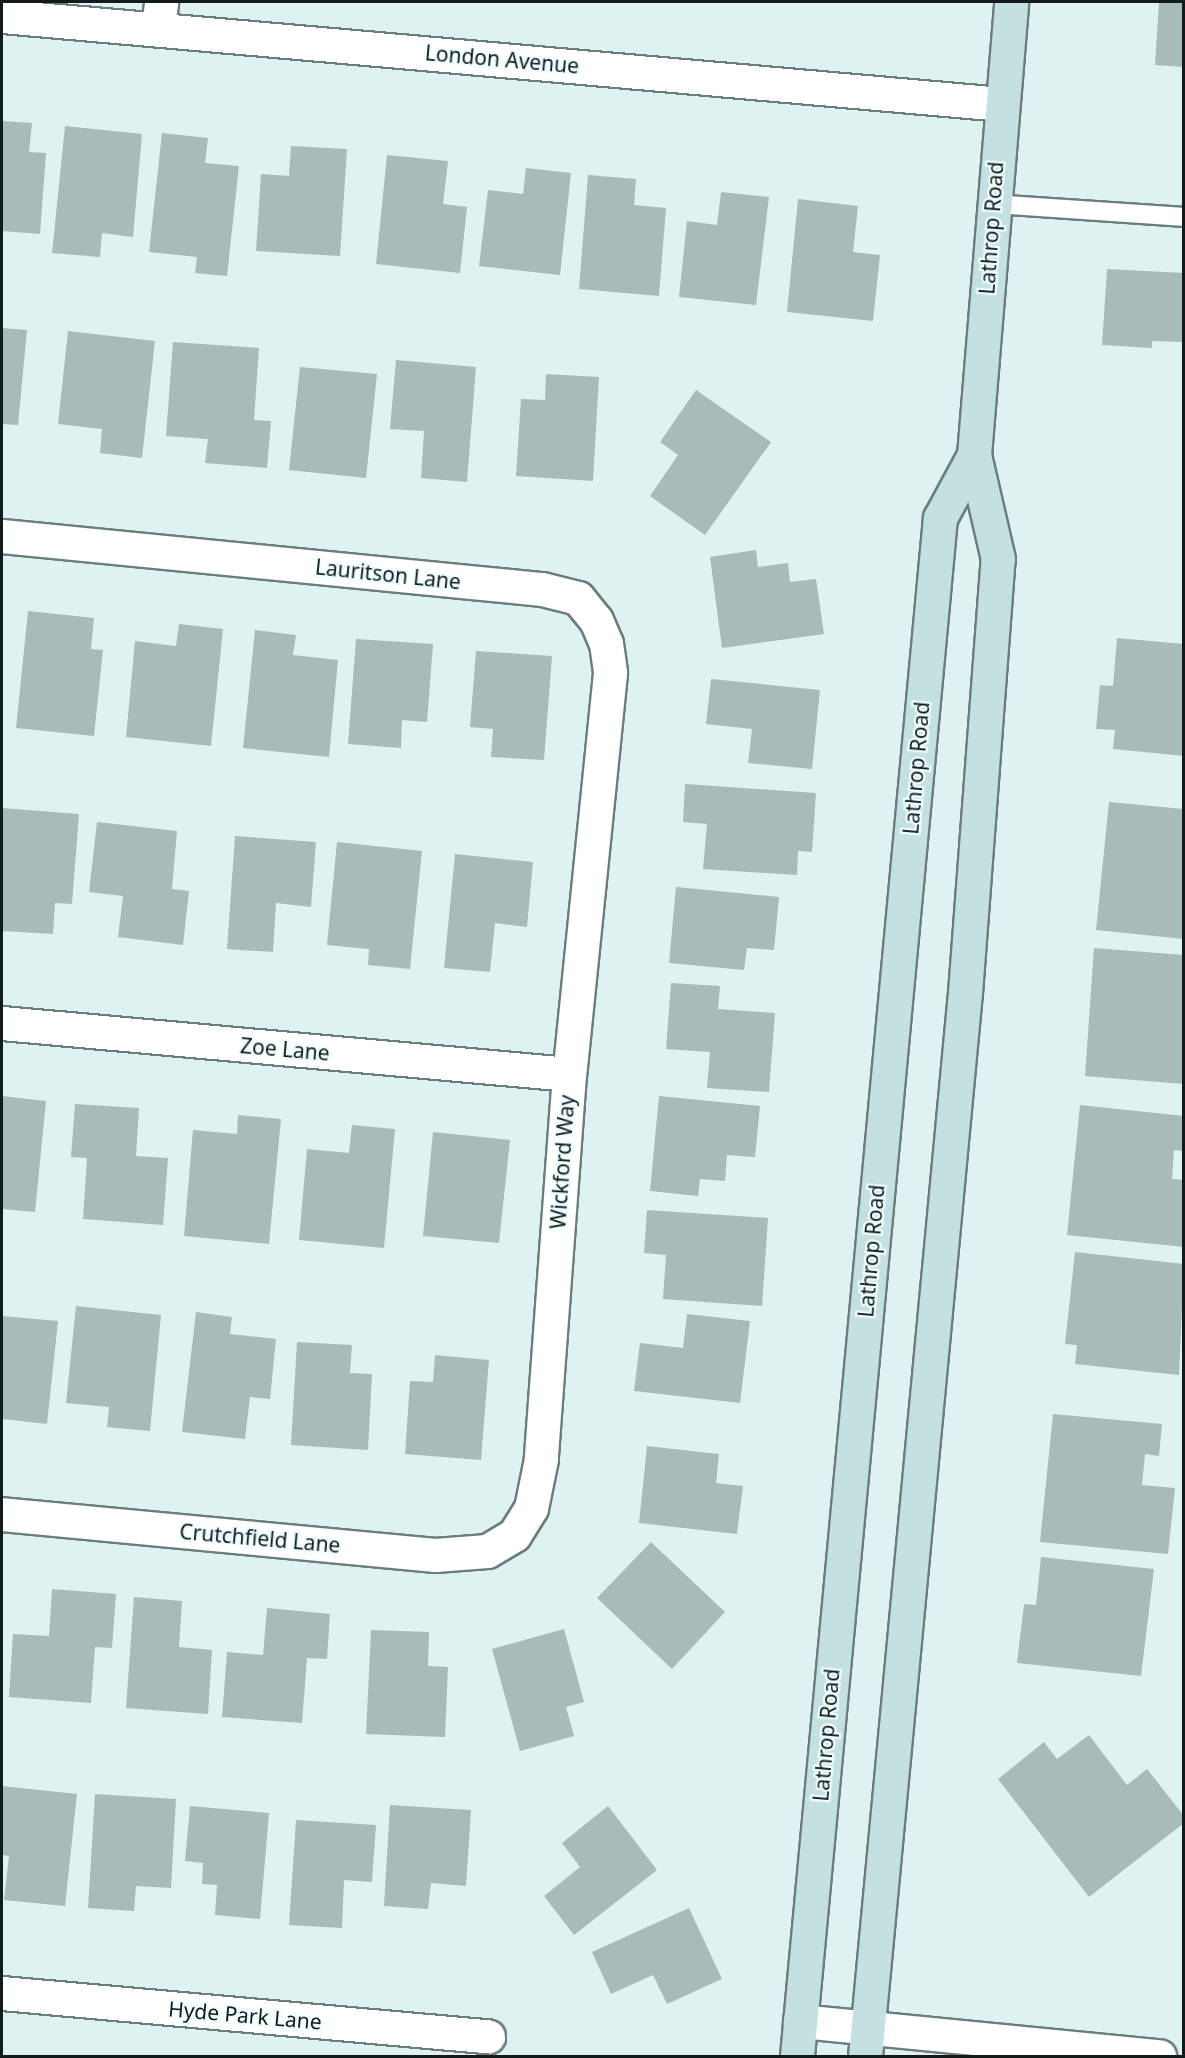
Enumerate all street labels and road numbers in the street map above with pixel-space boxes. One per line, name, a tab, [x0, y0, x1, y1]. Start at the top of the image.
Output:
street label: London Avenue	[424, 40, 580, 78]
street label: Lathrop Road	[974, 161, 1008, 295]
street label: Lauritson Lane	[314, 554, 462, 594]
street label: Lathrop Road	[898, 701, 934, 835]
street label: Zoe Lane	[239, 1033, 331, 1065]
street label: Wickford Way	[545, 1094, 579, 1230]
street label: Lathrop Road	[853, 1184, 889, 1318]
street label: Crutchfield Lane	[178, 1518, 342, 1558]
street label: Lathrop Road	[808, 1668, 844, 1802]
street label: Hyde Park Lane	[167, 1996, 323, 2034]

